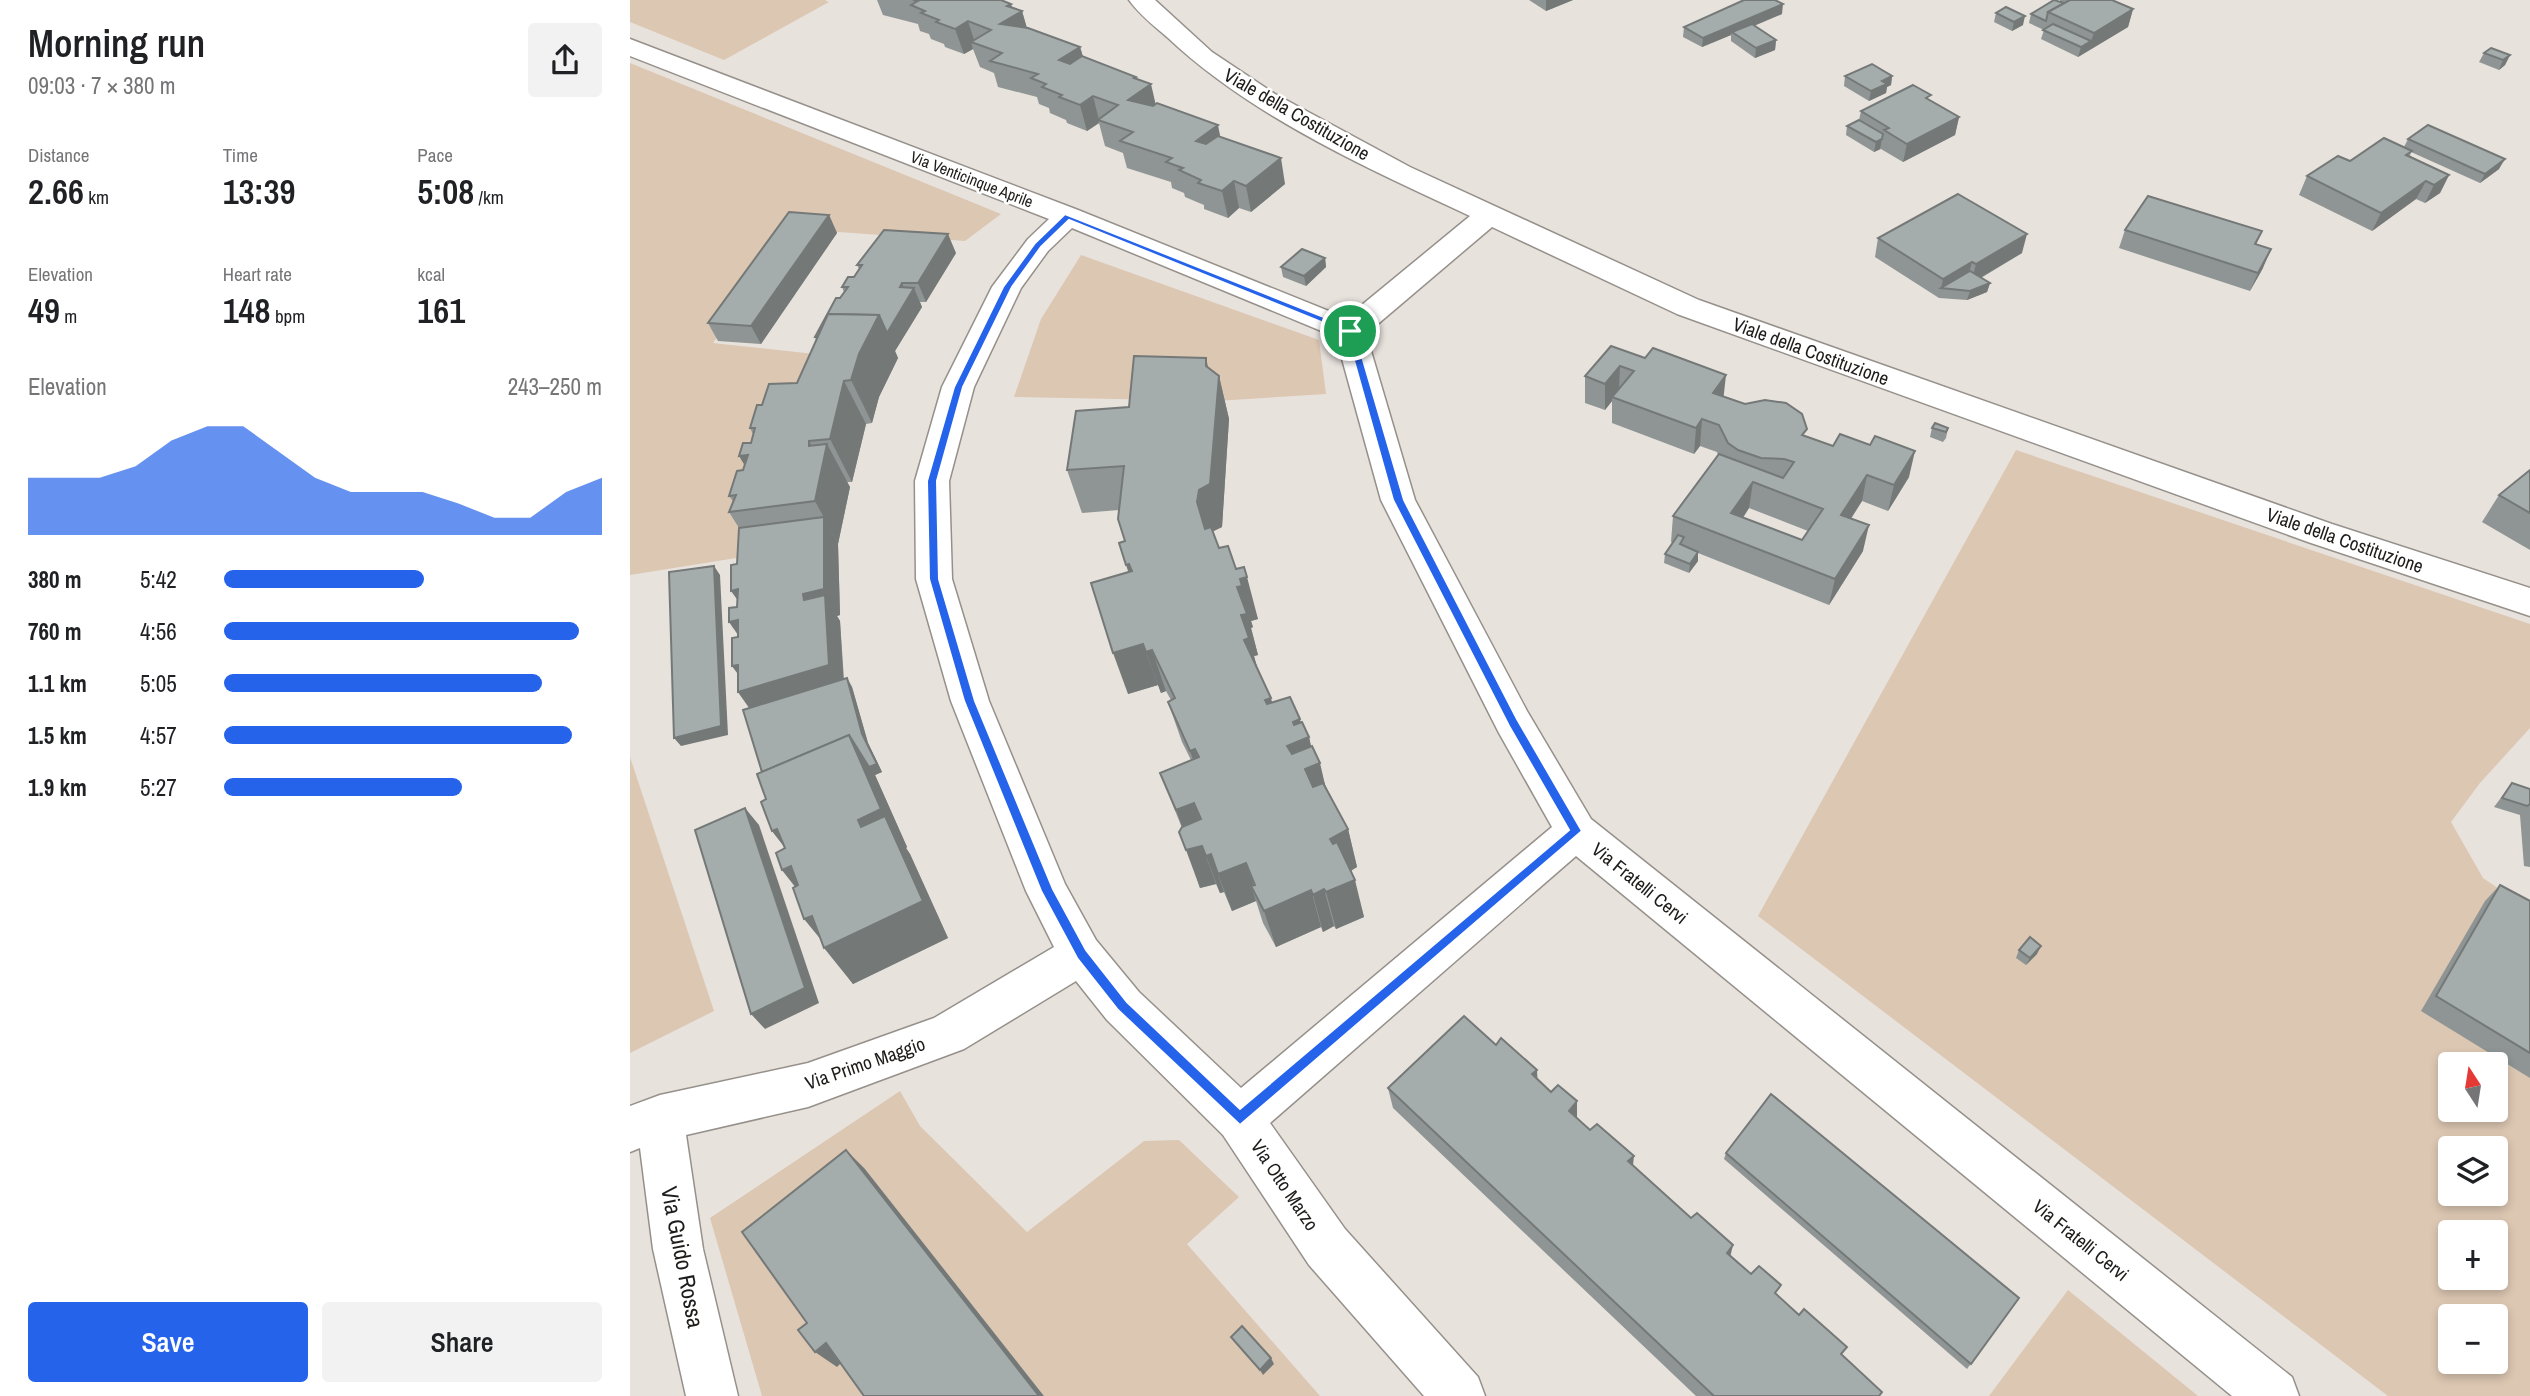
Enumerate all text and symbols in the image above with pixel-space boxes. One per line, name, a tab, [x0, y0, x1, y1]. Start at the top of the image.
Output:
text: Morning run	[28, 18, 205, 69]
button: share	[528, 23, 602, 97]
street label: Viale della Costituzione	[1219, 62, 1375, 166]
text: 09:03 · 7 × 380 m	[28, 70, 175, 101]
text: Distance	[28, 142, 89, 168]
text: Time	[223, 142, 258, 168]
text: Pace	[417, 142, 453, 168]
street label: Via Venticinque Aprile	[908, 146, 1036, 212]
text: 2.66	[28, 168, 84, 215]
text: 13:39	[223, 168, 296, 215]
text: 5:08	[417, 168, 474, 215]
text: km	[84, 184, 109, 210]
text: /km	[474, 184, 504, 210]
text: Elevation	[28, 261, 93, 287]
text: Heart rate	[223, 261, 292, 287]
text: kcal	[417, 261, 445, 287]
text: 49	[28, 287, 60, 334]
text: 148	[223, 287, 271, 334]
text: 161	[417, 287, 465, 334]
pin	[1320, 301, 1380, 361]
text: m	[60, 303, 77, 329]
text: bpm	[271, 303, 305, 329]
street label: Viale della Costituzione	[1729, 311, 1893, 391]
icon: arrive	[1331, 312, 1369, 350]
text: Elevation	[28, 371, 107, 402]
text: 243–250 m	[508, 371, 602, 402]
street label: Viale della Costituzione	[2263, 501, 2427, 579]
text: 380 m	[28, 564, 81, 595]
text: 5:42	[140, 564, 177, 595]
text: 760 m	[28, 616, 81, 647]
text: 4:56	[140, 616, 177, 647]
text: 1.1 km	[28, 668, 87, 699]
text: 5:05	[140, 668, 177, 699]
text: 1.5 km	[28, 720, 87, 751]
text: 4:57	[140, 720, 177, 751]
text: 1.9 km	[28, 772, 87, 803]
text: 5:27	[140, 772, 177, 803]
street label: Via Fratelli Cervi	[1587, 836, 1693, 930]
street label: Via Primo Maggio	[802, 1030, 928, 1096]
north arrow	[2438, 1052, 2508, 1122]
map controls	[2438, 1052, 2508, 1374]
street label: Via Otto Marzo	[1245, 1134, 1325, 1236]
button: layers	[2438, 1136, 2508, 1206]
street label: Via Guido Rossa	[654, 1184, 712, 1331]
street label: Via Fratelli Cervi	[2028, 1193, 2134, 1287]
button: +	[2438, 1220, 2508, 1290]
button: Save	[28, 1302, 308, 1382]
button: Share	[322, 1302, 602, 1382]
button: −	[2438, 1304, 2508, 1374]

